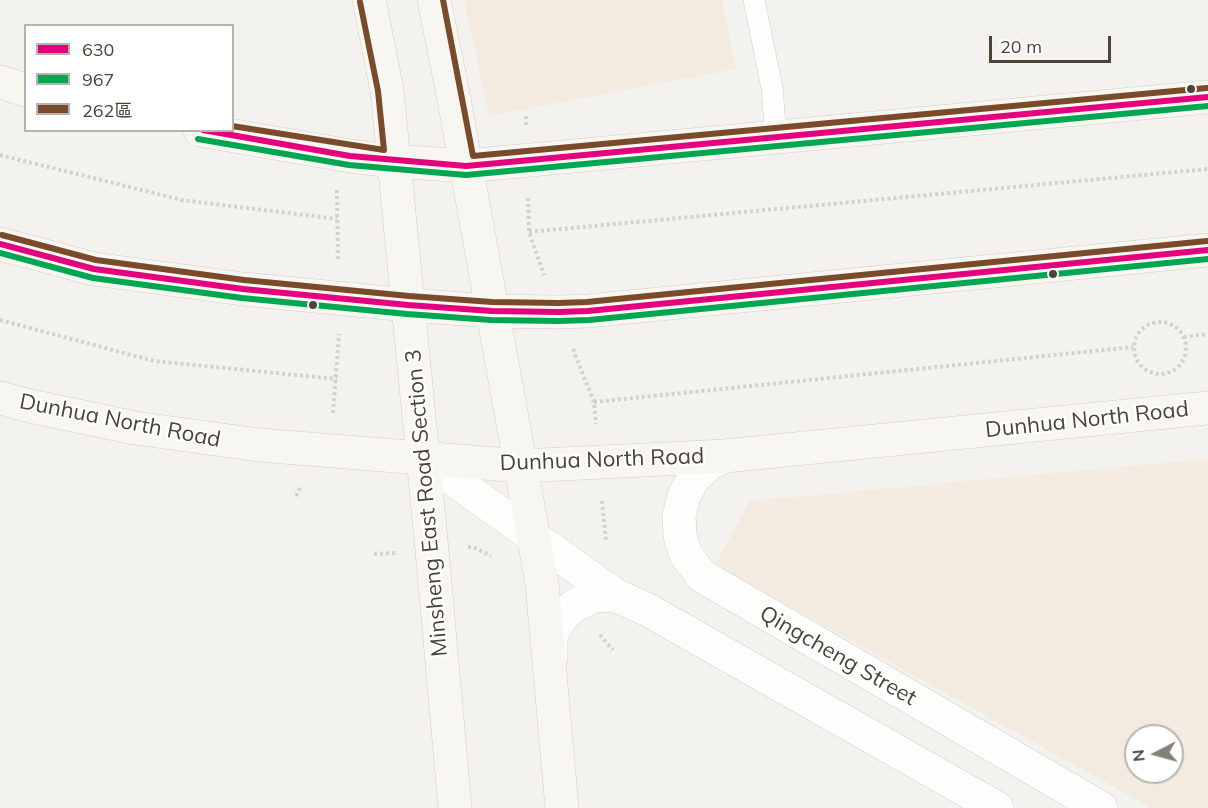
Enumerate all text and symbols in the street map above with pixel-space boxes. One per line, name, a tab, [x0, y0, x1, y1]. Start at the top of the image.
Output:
legend	[24, 24, 234, 132]
scale bar	[992, 24, 1114, 62]
text: 20 m	[1000, 35, 1042, 58]
text: 630	[82, 38, 114, 61]
text: 967	[82, 68, 114, 91]
unlabelled marker	[1185, 83, 1197, 95]
text: 262區	[82, 99, 132, 122]
unlabelled marker	[1047, 268, 1059, 280]
unlabelled marker	[307, 299, 319, 311]
street label: Minsheng East Road Section 3	[400, 348, 454, 658]
street label: Dunhua North Road	[17, 389, 223, 453]
street label: Dunhua North Road	[984, 396, 1190, 444]
street label: Dunhua North Road	[499, 443, 705, 477]
street label: Qingcheng Street	[755, 600, 921, 712]
north arrow	[1124, 724, 1184, 784]
text: N	[1128, 749, 1149, 763]

